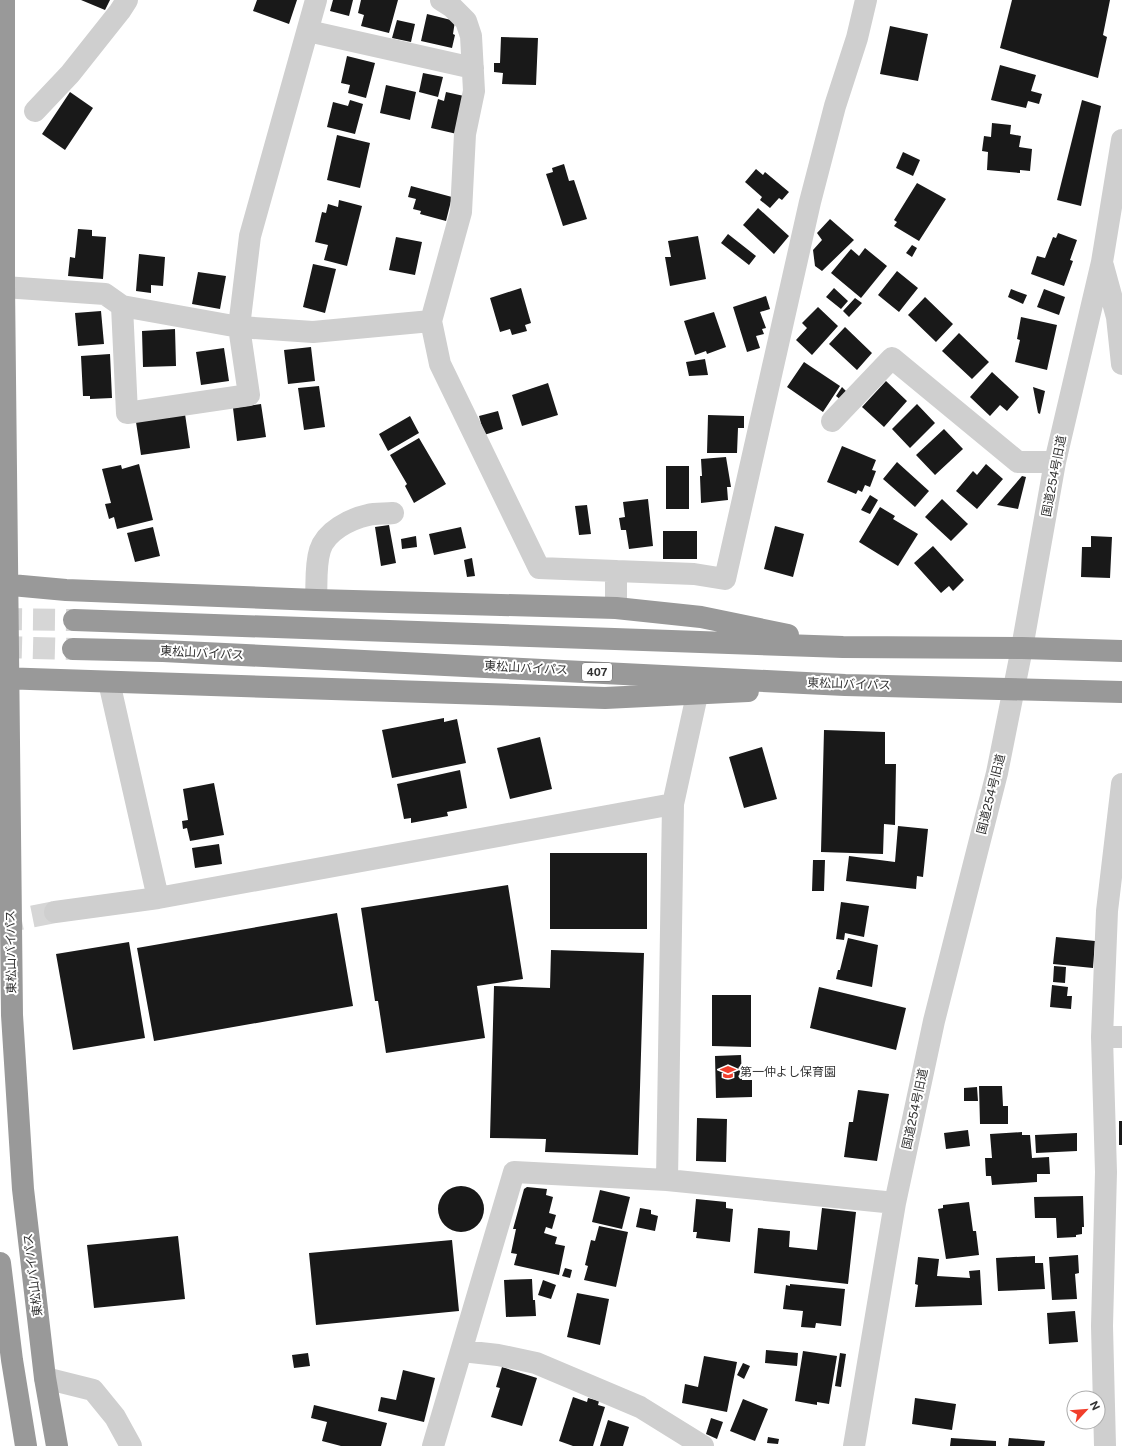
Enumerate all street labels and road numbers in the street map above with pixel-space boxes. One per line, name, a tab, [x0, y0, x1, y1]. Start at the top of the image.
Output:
street label: 国道254号旧道	[1039, 434, 1069, 518]
street label: 東松山バイパス	[160, 644, 244, 662]
street label: 東松山バイパス	[484, 659, 568, 677]
road number: 407	[582, 663, 612, 681]
street label: 東松山バイパス	[807, 676, 891, 692]
street label: 国道254号旧道	[974, 752, 1008, 836]
street label: 東松山バイパス	[3, 910, 19, 994]
street label: 国道254号旧道	[900, 1067, 930, 1151]
street label: 東松山バイパス	[21, 1233, 45, 1317]

